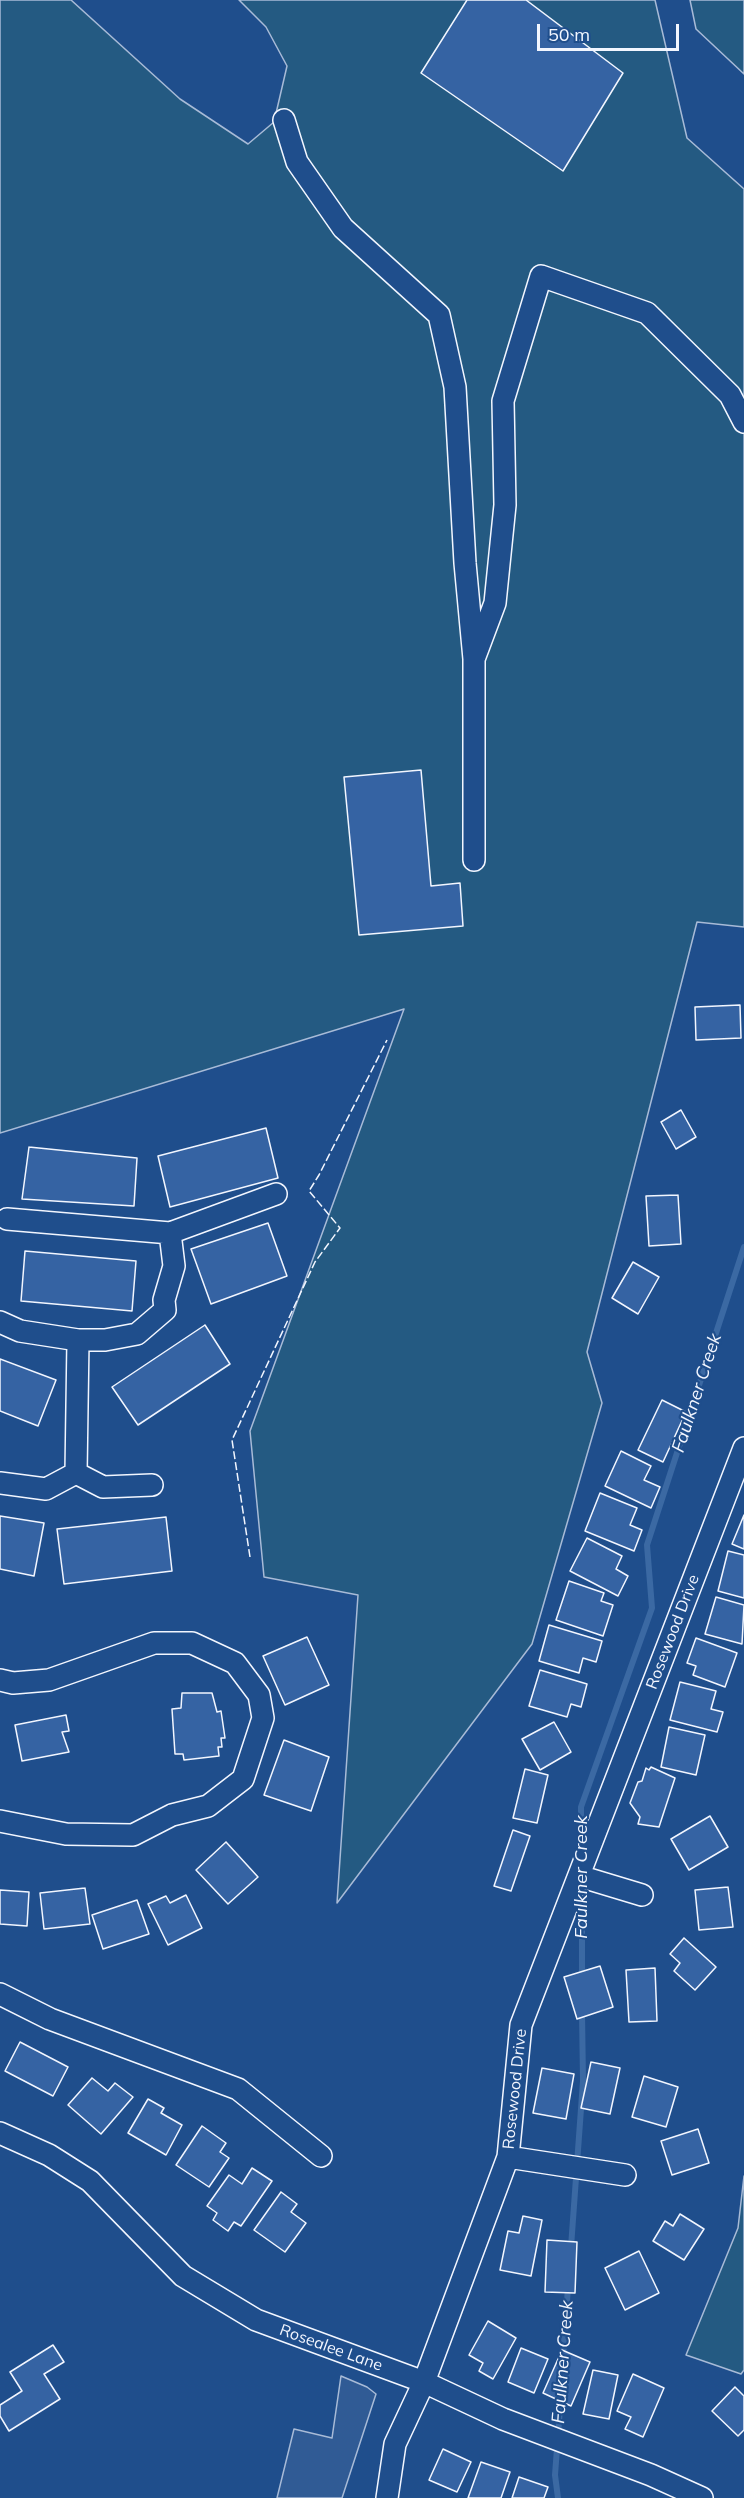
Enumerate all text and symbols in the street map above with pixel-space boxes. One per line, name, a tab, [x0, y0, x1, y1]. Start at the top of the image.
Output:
scale bar	[540, 12, 682, 50]
text: 50 m	[548, 23, 590, 46]
water label: Faulkner Creek	[668, 1331, 726, 1455]
street label: Rosewood Drive	[642, 1572, 704, 1692]
water label: Faulkner Creek	[571, 1815, 593, 1939]
street label: Rosewood Drive	[499, 2028, 531, 2150]
water label: Faulkner Creek	[548, 2300, 578, 2424]
street label: Rosealee Lane	[277, 2321, 385, 2375]

